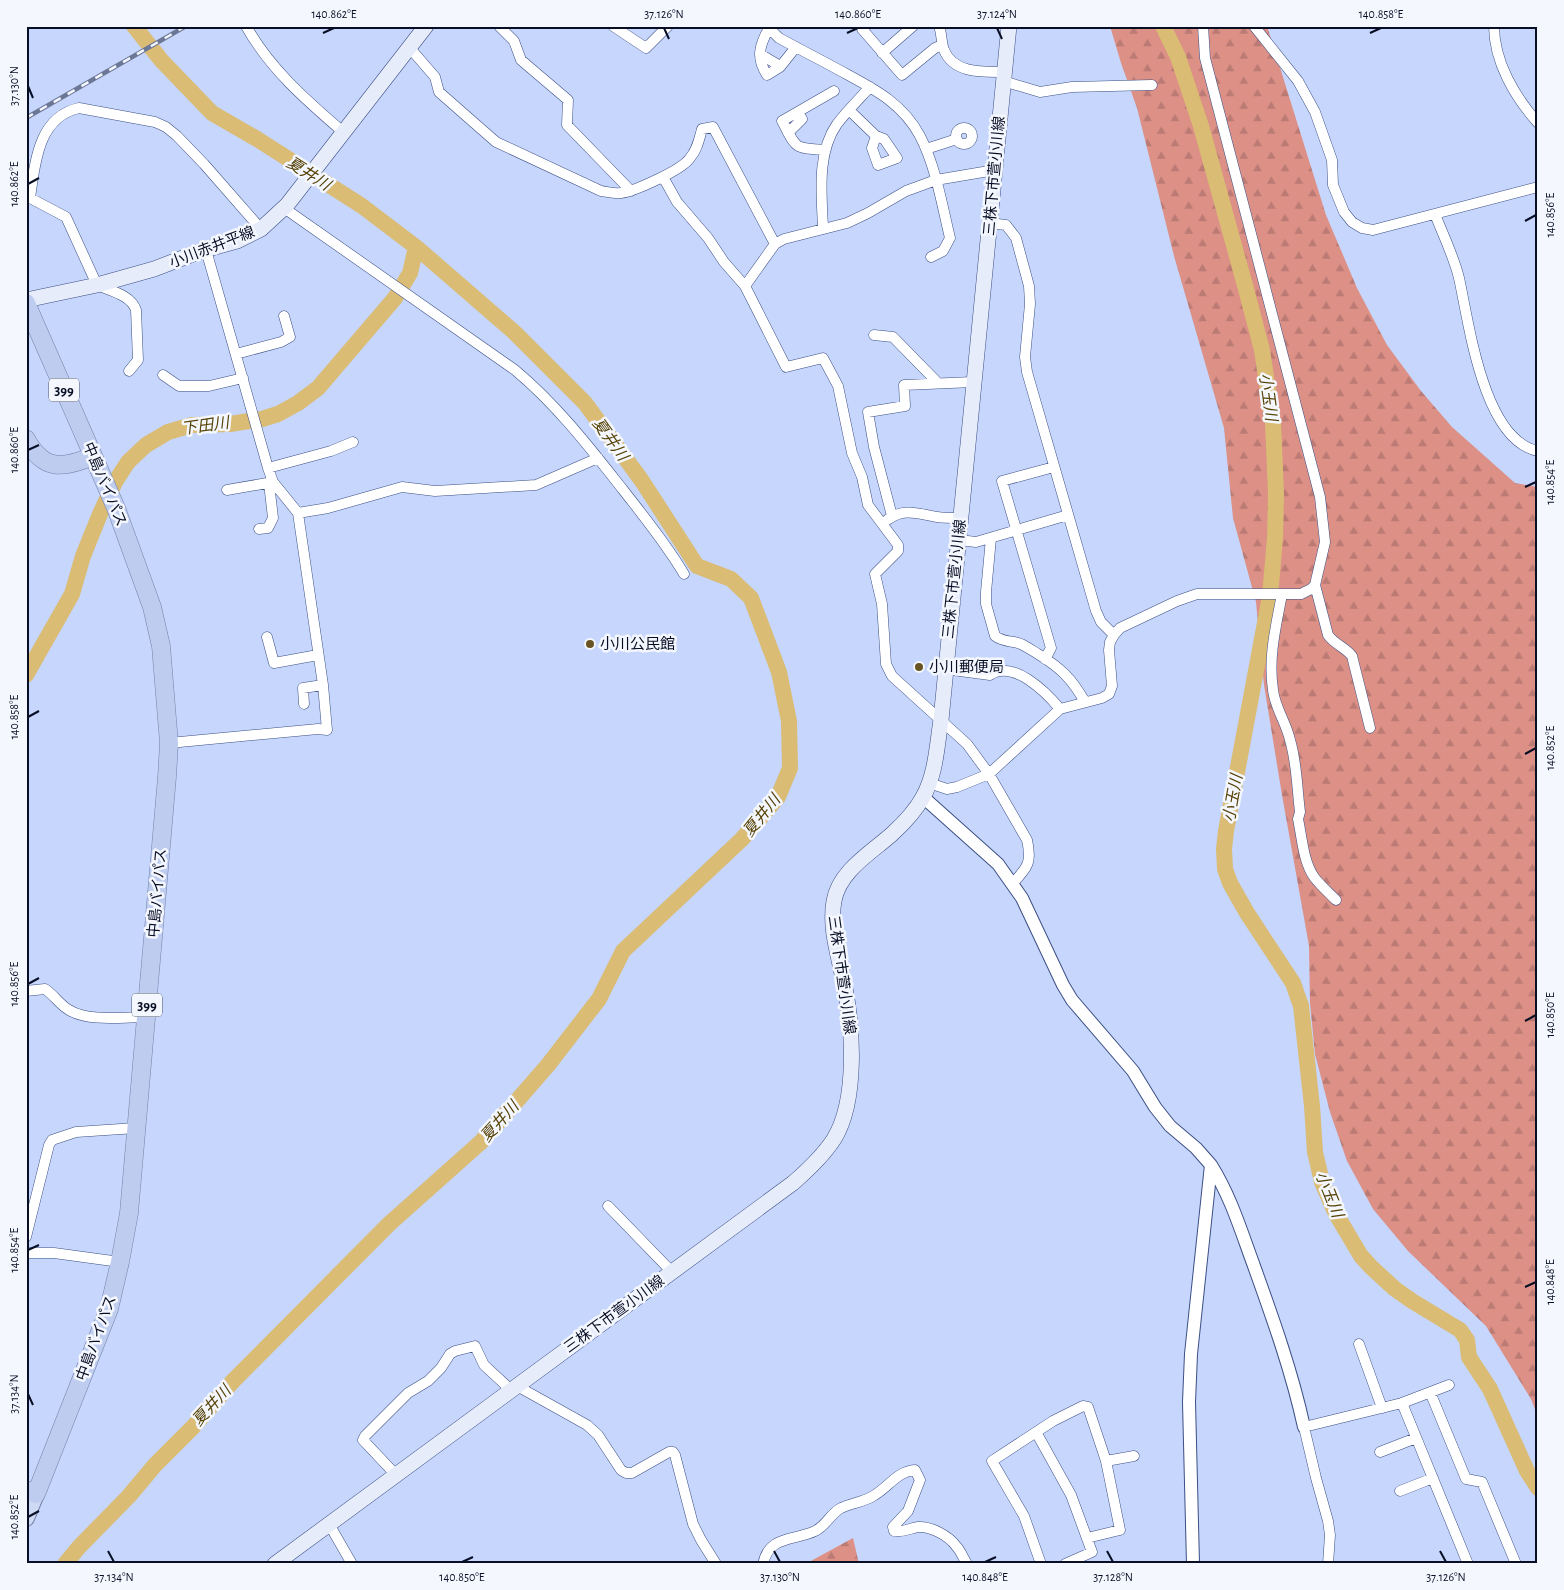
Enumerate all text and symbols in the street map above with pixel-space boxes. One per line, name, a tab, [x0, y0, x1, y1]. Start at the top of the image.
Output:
text: 140.862°E	[311, 8, 357, 20]
text: 37.126°N	[644, 8, 684, 20]
text: 140.860°E	[835, 8, 881, 20]
text: 37.124°N	[977, 8, 1017, 20]
text: 140.858°E	[1359, 8, 1404, 20]
text: 37.130°N	[8, 66, 20, 106]
street label: 三株下市萱小川線	[981, 116, 1007, 236]
water label: 夏井川	[284, 153, 335, 194]
text: 140.862°E	[8, 161, 20, 207]
text: 140.856°E	[1544, 192, 1556, 237]
street label: 小川赤井平線	[167, 222, 257, 271]
water label: 小玉川	[1257, 372, 1281, 424]
road number: 399	[49, 378, 79, 402]
water label: 下田川	[180, 414, 232, 437]
water label: 夏井川	[590, 415, 633, 465]
text: 140.860°E	[8, 427, 20, 473]
street label: 中島バイパス	[80, 440, 130, 528]
text: 140.854°E	[1544, 459, 1556, 504]
street label: 三株下市萱小川線	[940, 518, 968, 640]
place label: 小川公民館	[600, 636, 675, 652]
marker: 小川公民館	[584, 638, 596, 650]
place label: 小川郵便局	[929, 659, 1004, 675]
marker: 小川郵便局	[913, 661, 925, 673]
text: 140.858°E	[8, 694, 20, 739]
text: 140.852°E	[1544, 726, 1556, 770]
water label: 小玉川	[1220, 771, 1245, 823]
water label: 夏井川	[740, 790, 784, 839]
street label: 中島バイパス	[145, 848, 169, 938]
street label: 三株下市萱小川線	[826, 914, 858, 1036]
text: 140.856°E	[8, 961, 20, 1006]
text: 140.850°E	[1544, 992, 1556, 1038]
road number: 399	[132, 994, 162, 1016]
water label: 夏井川	[477, 1096, 523, 1145]
water label: 小玉川	[1313, 1169, 1347, 1221]
text: 140.854°E	[8, 1227, 20, 1272]
text: 140.848°E	[1544, 1259, 1556, 1305]
street label: 三株下市萱小川線	[561, 1272, 667, 1356]
street label: 中島バイパス	[73, 1293, 119, 1383]
text: 37.134°N	[8, 1374, 20, 1414]
water label: 夏井川	[189, 1381, 235, 1429]
text: 140.852°E	[8, 1495, 20, 1539]
text: 37.134°N	[94, 1571, 134, 1583]
text: 140.850°E	[439, 1571, 485, 1583]
text: 37.130°N	[760, 1571, 800, 1583]
text: 140.848°E	[962, 1571, 1008, 1583]
text: 37.128°N	[1093, 1571, 1133, 1583]
text: 37.126°N	[1426, 1571, 1466, 1583]

